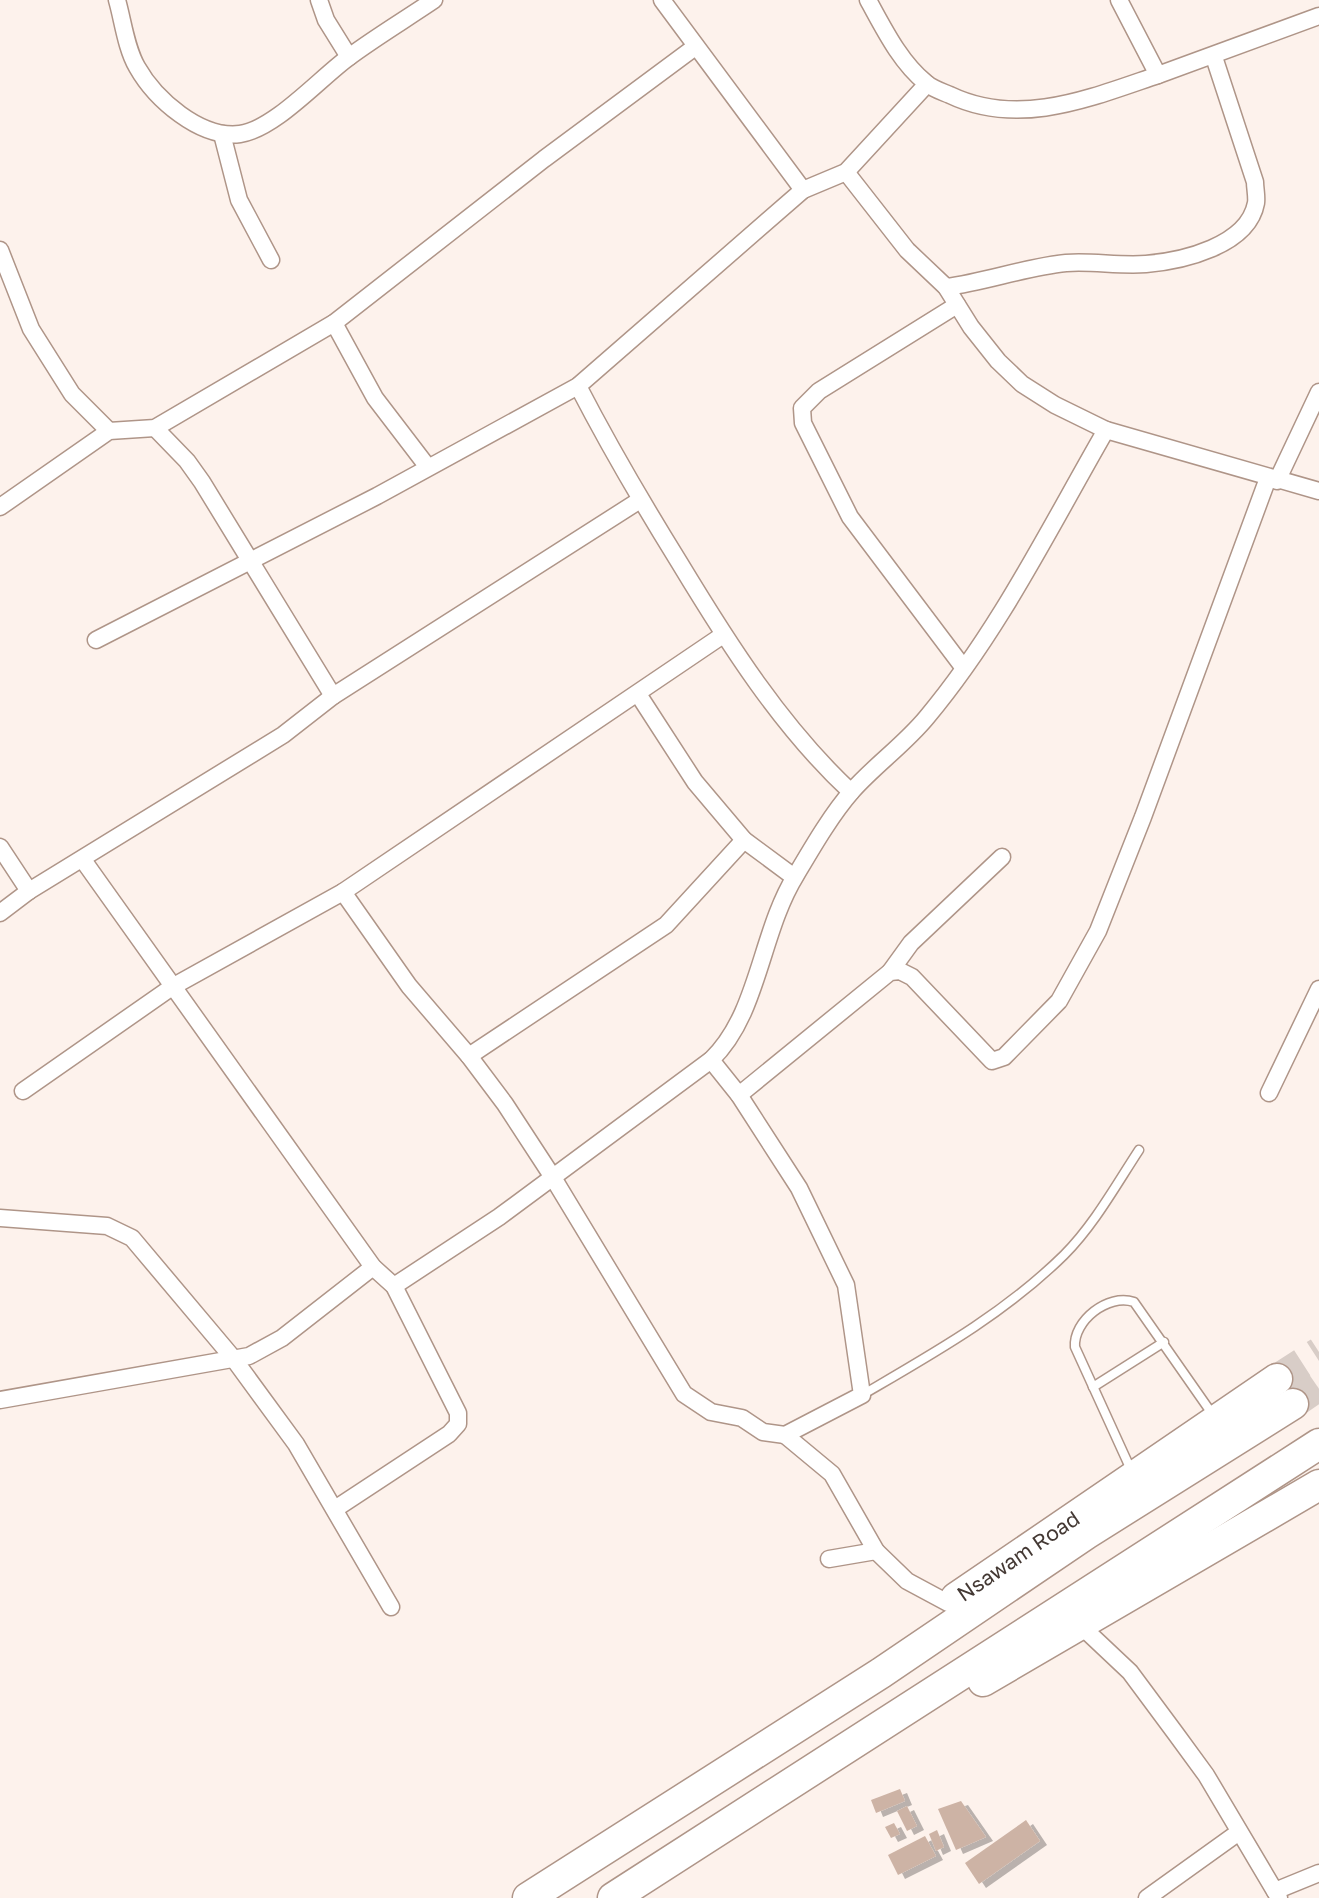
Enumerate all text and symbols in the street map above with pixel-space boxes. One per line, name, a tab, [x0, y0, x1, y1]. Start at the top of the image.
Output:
street label: Nsawam Road	[952, 1505, 1084, 1607]

